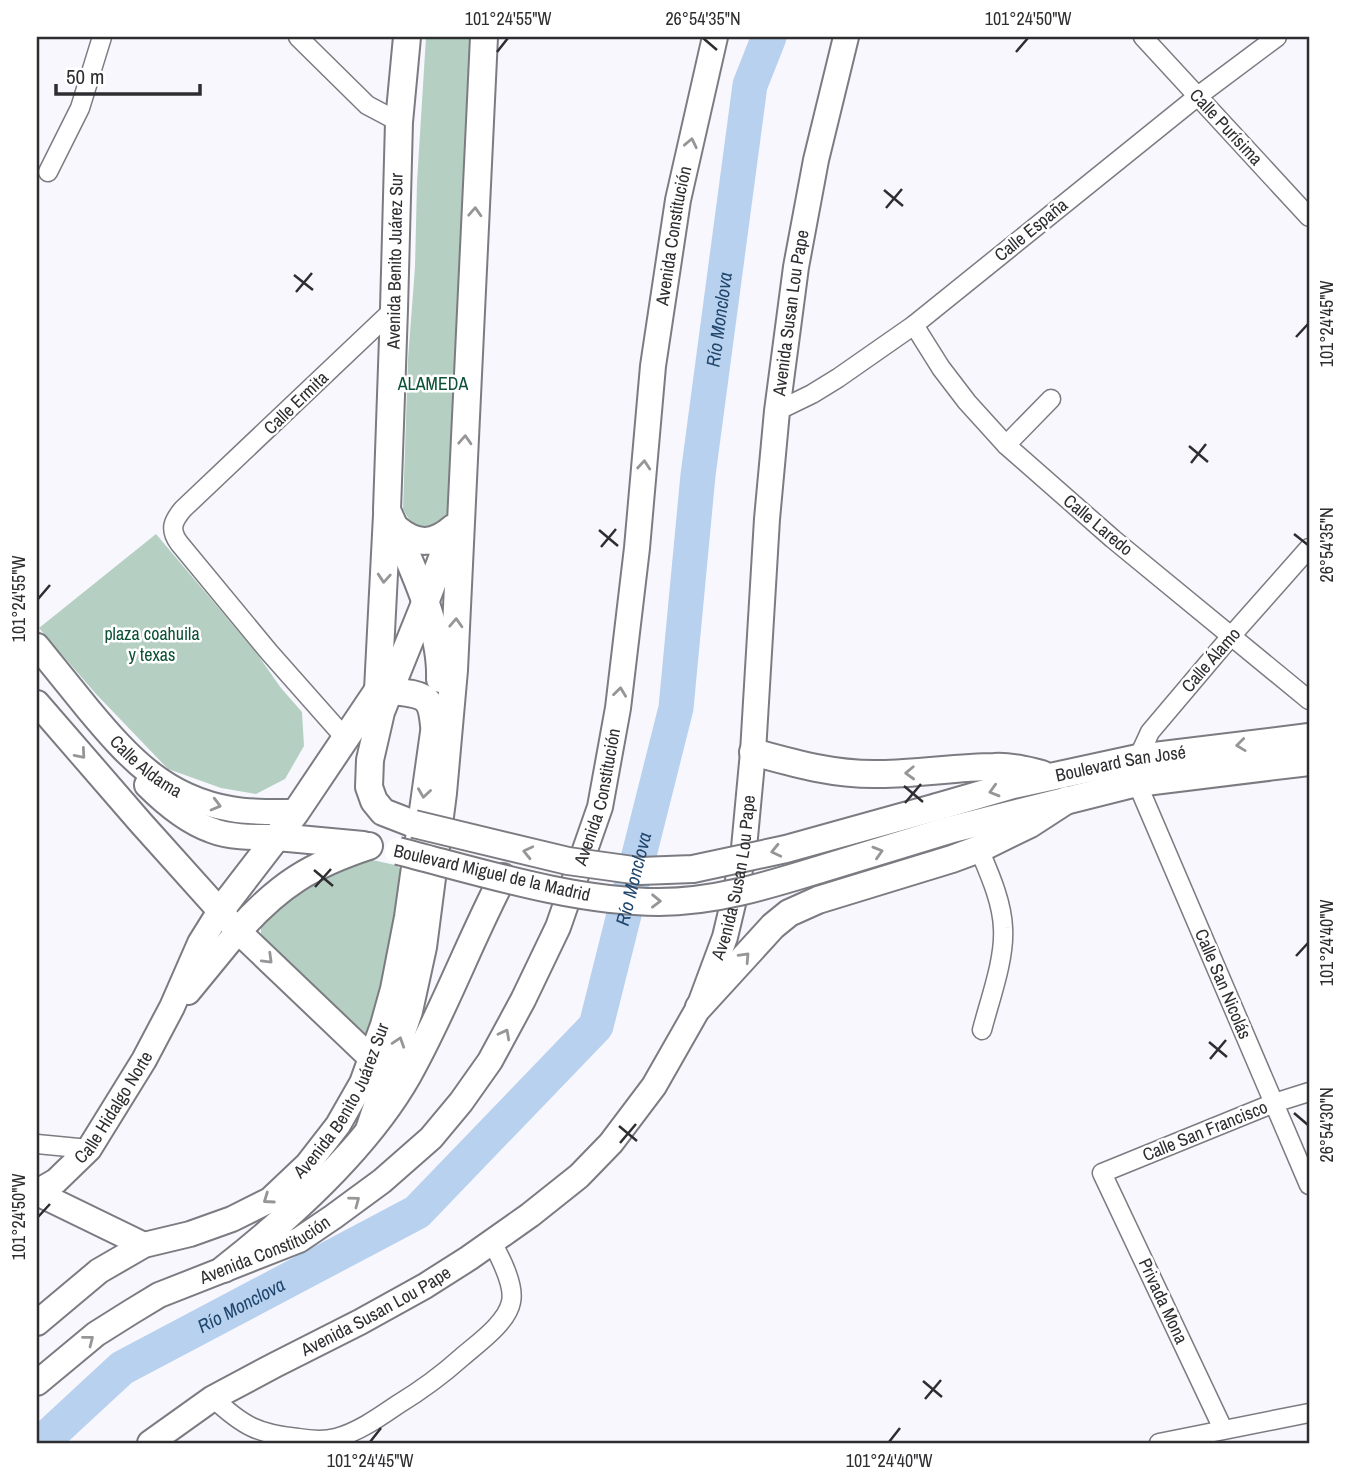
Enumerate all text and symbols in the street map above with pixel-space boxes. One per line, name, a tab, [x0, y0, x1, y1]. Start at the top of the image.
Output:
text: 101°24'55"W	[465, 6, 551, 31]
text: 26°54'35"N	[665, 6, 741, 31]
text: 101°24'50"W	[985, 6, 1071, 31]
scale bar	[56, 52, 200, 96]
text: 50 m	[66, 62, 104, 91]
street label: Calle Purísima	[1184, 83, 1269, 171]
one-way arrow	[682, 138, 697, 150]
street label: Avenida Constitución	[649, 164, 697, 308]
street label: Avenida Benito Juárez Sur	[380, 173, 409, 350]
street label: Calle España	[989, 192, 1073, 267]
one-way arrow	[468, 207, 483, 218]
street label: Avenida Susan Lou Pape	[766, 228, 815, 398]
water label: Río Monclova	[700, 270, 738, 369]
text: 101°24'45"W	[1314, 281, 1339, 367]
street label: Calle Ermita	[258, 365, 334, 440]
park label: ALAMEDA	[397, 371, 468, 396]
one-way arrow	[457, 434, 472, 445]
one-way arrow	[637, 460, 652, 471]
street label: Calle Laredo	[1058, 488, 1138, 561]
text: 26°54'35"N	[1314, 507, 1339, 583]
text: 101°24'55"W	[6, 556, 31, 642]
one-way arrow	[377, 573, 392, 584]
one-way arrow	[449, 618, 464, 629]
park label: plaza coahuila y texas	[104, 621, 200, 667]
street label: Calle Álamo	[1175, 622, 1246, 698]
one-way arrow	[612, 686, 627, 697]
street label: Avenida Constitución	[567, 726, 626, 870]
street label: Calle Aldama	[104, 729, 186, 803]
one-way arrow	[1236, 738, 1247, 753]
street label: Boulevard San José	[1053, 739, 1187, 787]
one-way arrow	[73, 746, 85, 759]
one-way arrow	[904, 766, 915, 781]
one-way arrow	[988, 782, 1000, 797]
one-way arrow	[416, 787, 431, 799]
street label: Avenida Susan Lou Pape	[704, 794, 761, 964]
one-way arrow	[210, 797, 222, 811]
water label: Río Monclova	[609, 829, 657, 928]
street label: Boulevard Miguel de la Madrid	[391, 838, 593, 907]
one-way arrow	[770, 843, 782, 857]
one-way arrow	[522, 845, 534, 860]
one-way arrow	[871, 845, 883, 860]
one-way arrow	[652, 893, 662, 909]
text: 101°24'40"W	[1314, 900, 1339, 986]
street label: Calle San Nicolás	[1189, 925, 1258, 1043]
one-way arrow	[260, 951, 273, 964]
one-way arrow	[737, 952, 750, 965]
street label: Avenida Benito Juárez Sur	[287, 1019, 395, 1184]
one-way arrow	[497, 1029, 510, 1041]
one-way arrow	[391, 1036, 405, 1049]
street label: Calle Hidalgo Norte	[68, 1047, 158, 1169]
text: 26°54'30"N	[1314, 1087, 1339, 1163]
street label: Calle San Francisco	[1139, 1094, 1271, 1167]
text: 101°24'50"W	[6, 1174, 31, 1260]
one-way arrow	[263, 1191, 276, 1203]
one-way arrow	[347, 1197, 359, 1210]
street label: Avenida Constitución	[195, 1209, 335, 1290]
street label: Privada Mona	[1133, 1254, 1194, 1348]
street label: Avenida Susan Lou Pape	[296, 1260, 455, 1362]
water label: Río Monclova	[193, 1271, 290, 1339]
one-way arrow	[82, 1335, 94, 1348]
text: 101°24'45"W	[327, 1448, 413, 1473]
text: 101°24'40"W	[846, 1448, 932, 1473]

